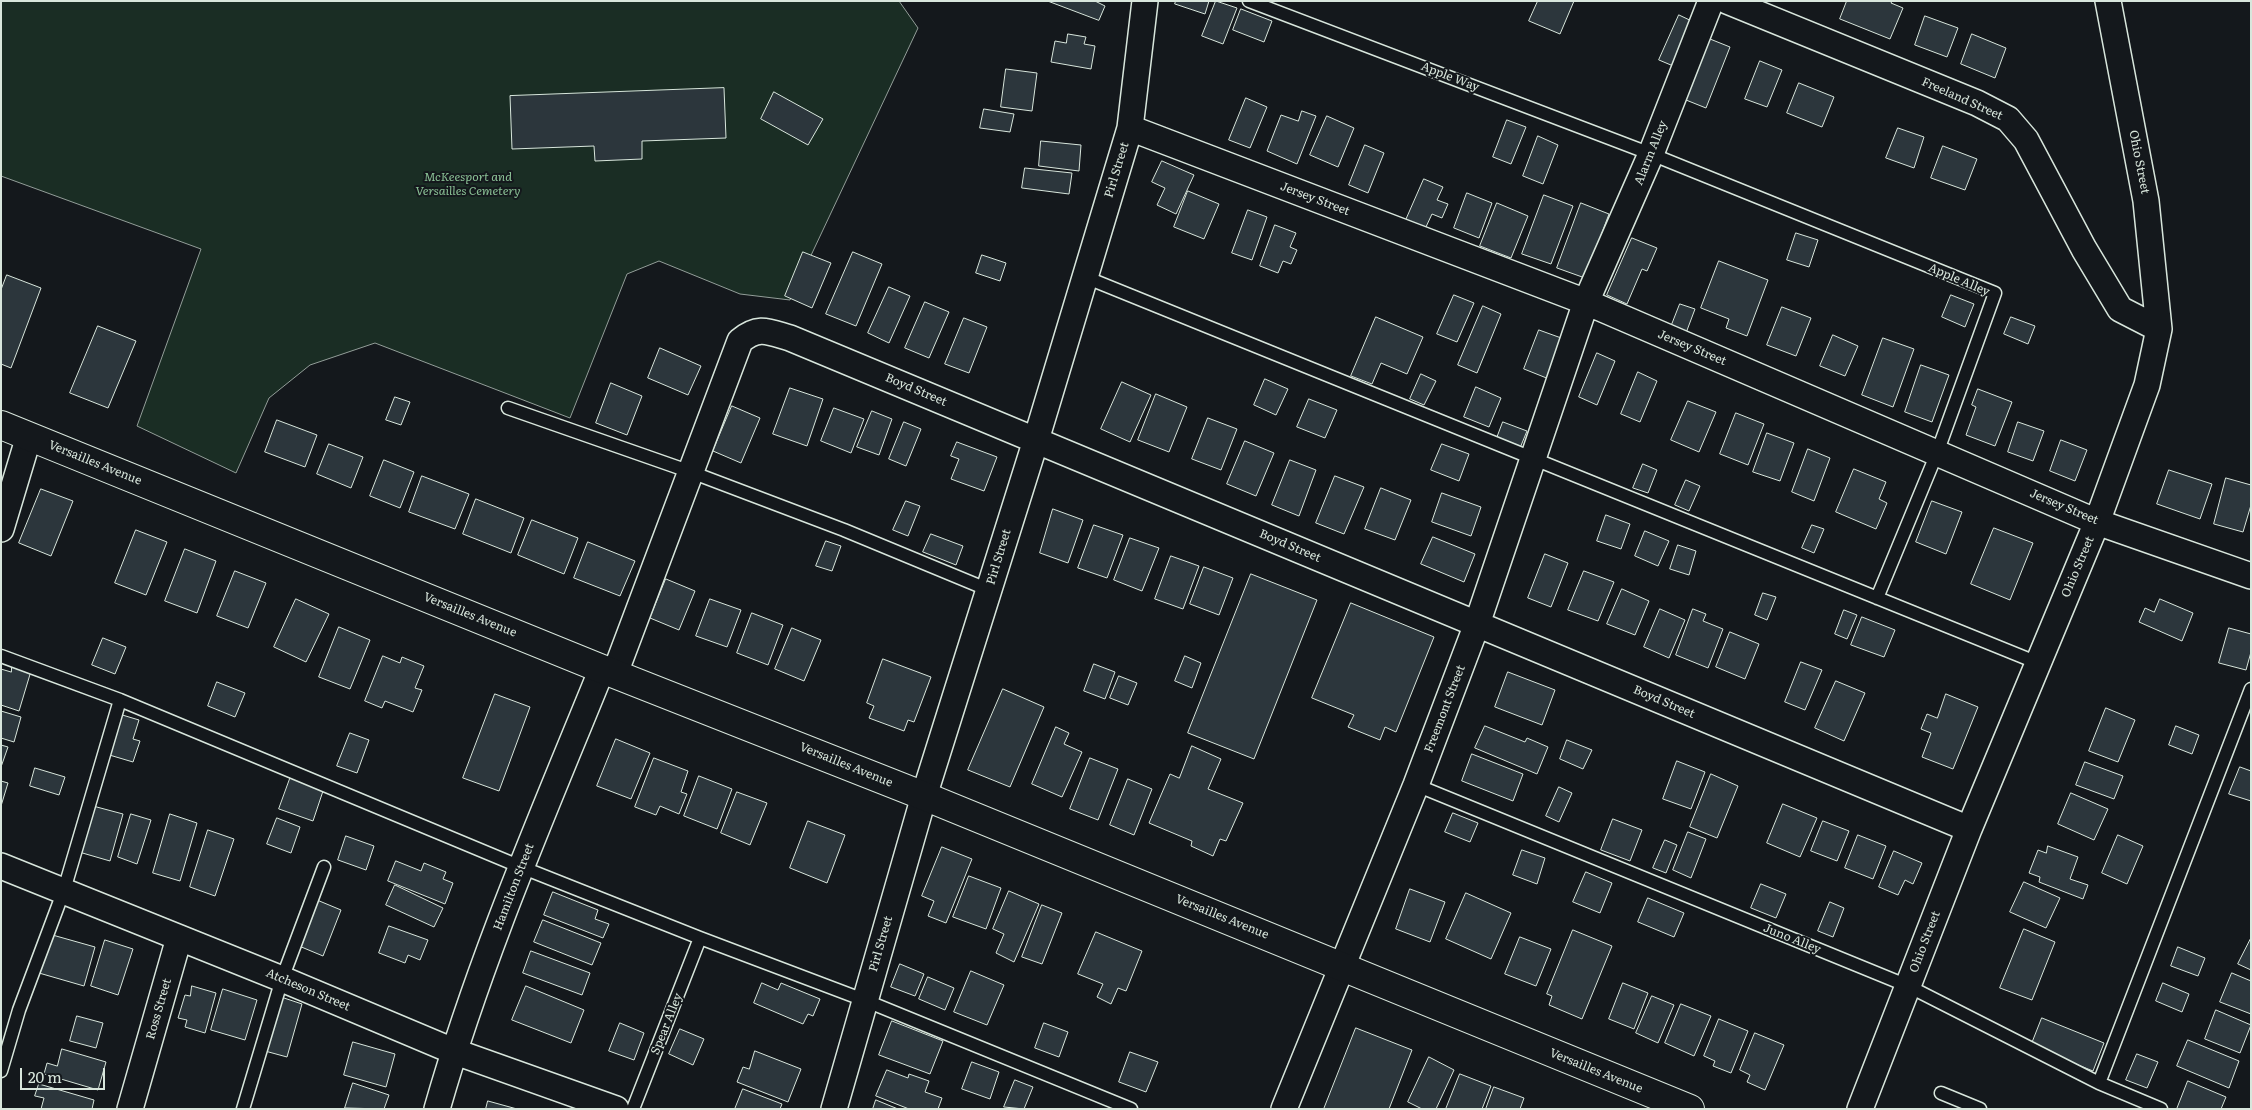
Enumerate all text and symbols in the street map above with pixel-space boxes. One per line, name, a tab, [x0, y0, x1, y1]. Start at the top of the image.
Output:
street label: Apple Way	[1419, 59, 1481, 95]
street label: Freeland Street	[1919, 75, 2005, 123]
street label: Alarm Alley	[1631, 118, 1671, 188]
street label: Ohio Street	[2126, 129, 2152, 195]
street label: Pirl Street	[1102, 140, 1132, 200]
park label: McKeesport and Versailles Cemetery	[416, 170, 520, 198]
street label: Jersey Street	[1278, 179, 1352, 219]
street label: Apple Alley	[1926, 261, 1992, 299]
street label: Jersey Street	[1656, 327, 1728, 369]
street label: Boyd Street	[883, 371, 949, 409]
street label: Versailles Avenue	[46, 438, 144, 488]
street label: Jersey Street	[2028, 486, 2100, 528]
street label: Pirl Street	[984, 527, 1014, 587]
street label: Boyd Street	[1257, 527, 1323, 565]
street label: Ohio Street	[2059, 534, 2097, 600]
street label: Versailles Avenue	[421, 590, 519, 640]
street label: Freemont Street	[1422, 663, 1468, 755]
street label: Boyd Street	[1631, 683, 1697, 721]
street label: Versailles Avenue	[797, 740, 895, 790]
street label: Hamilton Street	[491, 841, 537, 933]
street label: Versailles Avenue	[1173, 892, 1271, 942]
street label: Ohio Street	[1907, 909, 1943, 975]
street label: Pirl Street	[866, 914, 896, 974]
street label: Juno Alley	[1761, 921, 1823, 957]
street label: Atcheson Street	[264, 966, 352, 1014]
street label: Ross Street	[143, 977, 175, 1041]
street label: Spear Alley	[648, 991, 686, 1057]
street label: Versailles Avenue	[1547, 1046, 1645, 1096]
scale bar	[22, 1058, 108, 1090]
text: 20 m	[28, 1065, 62, 1088]

